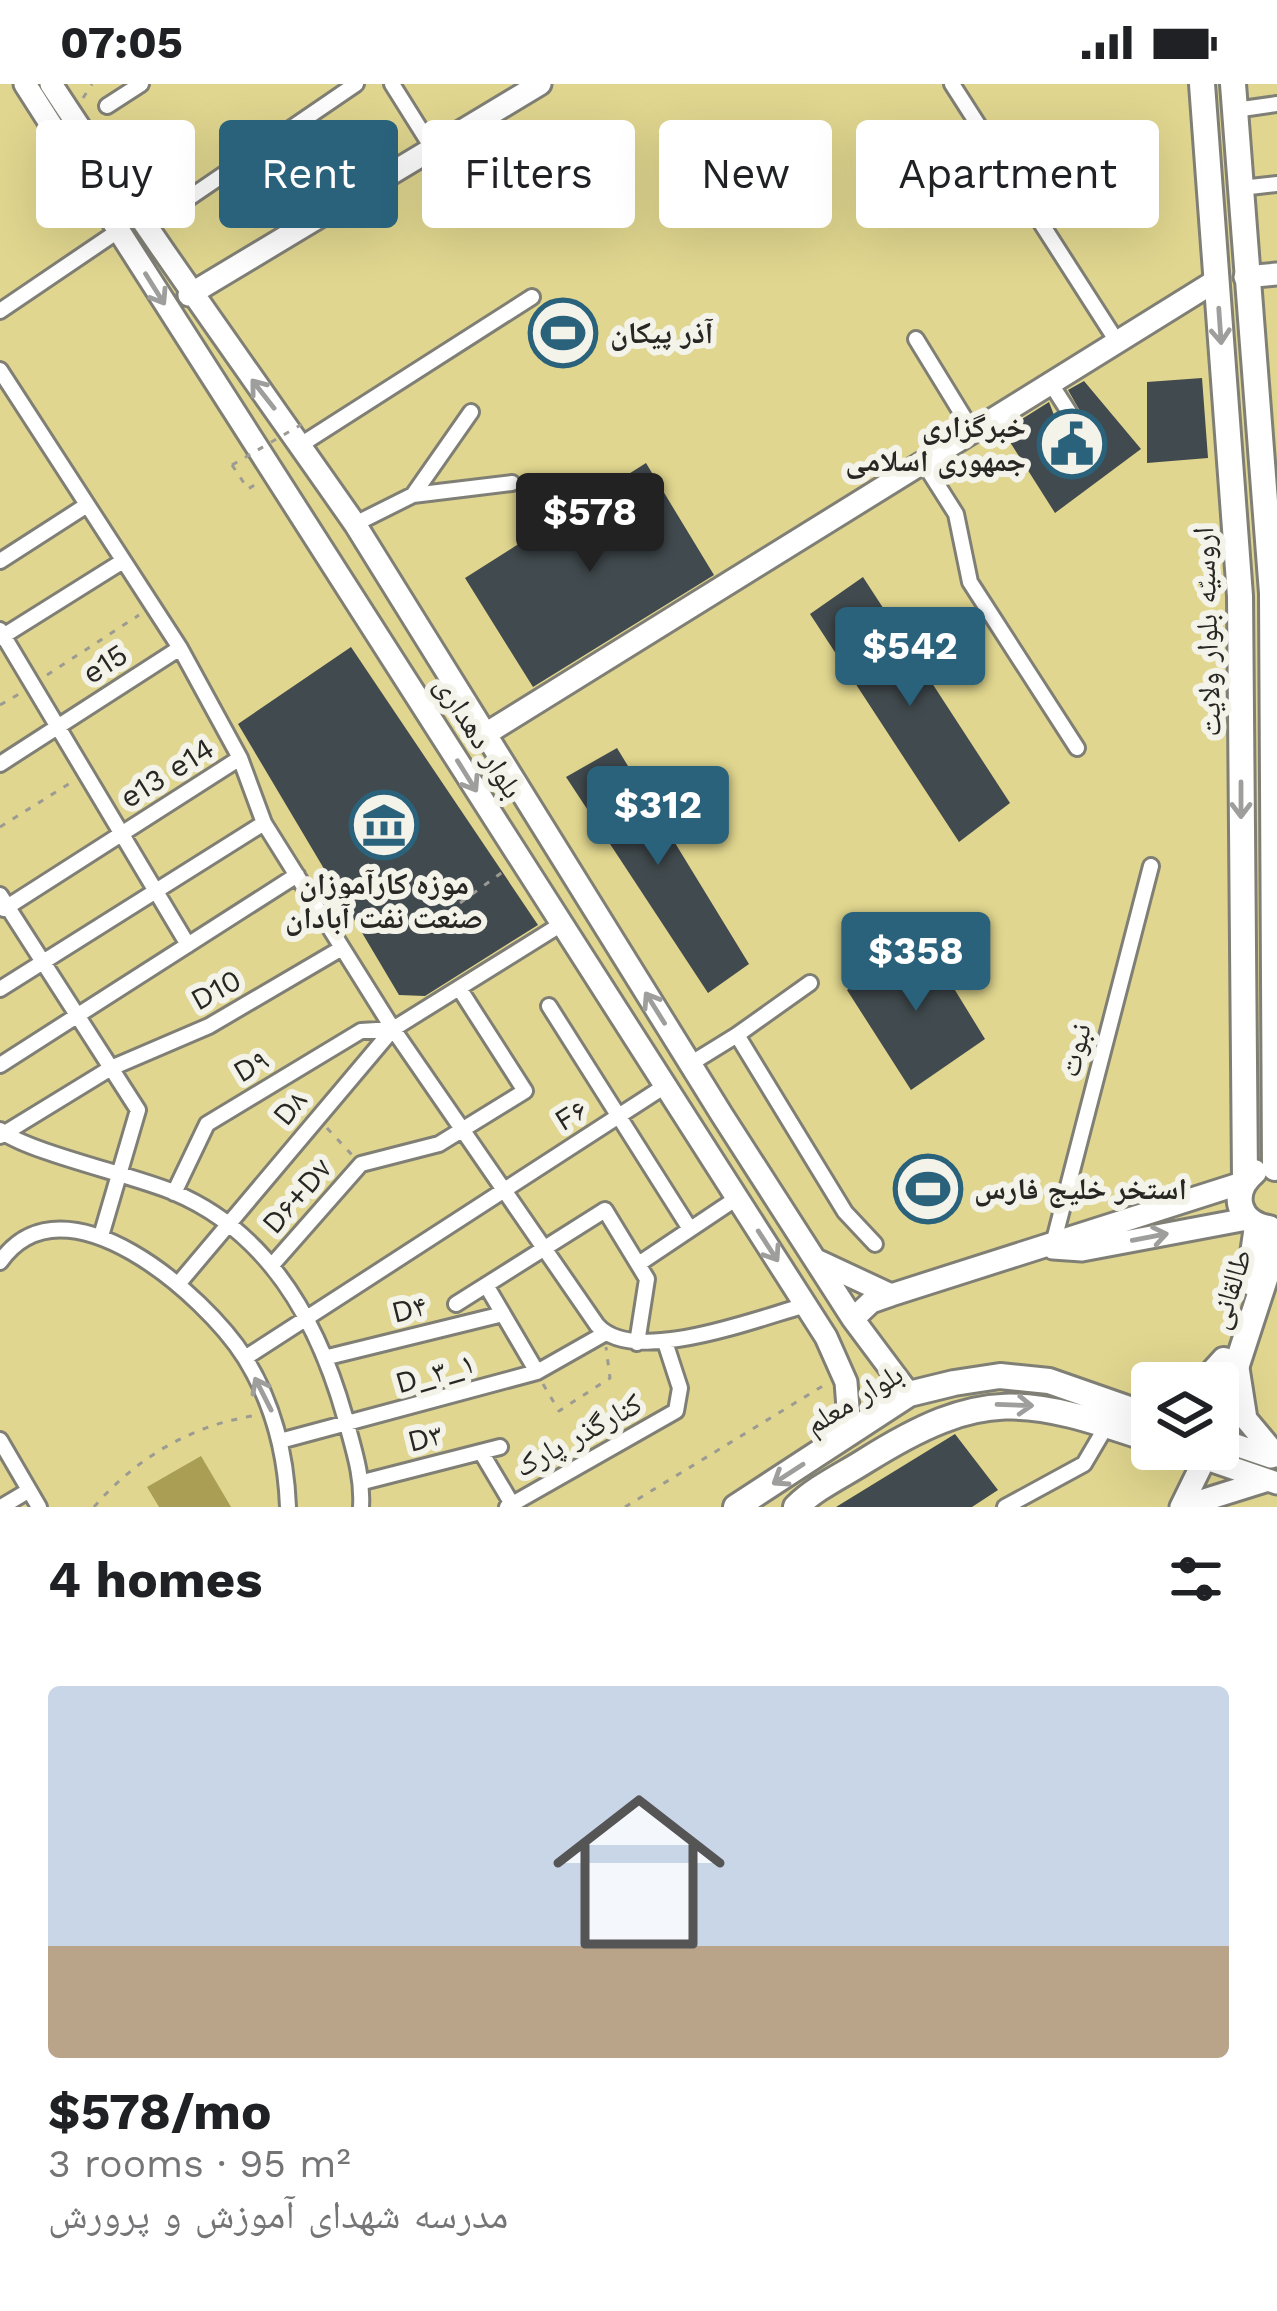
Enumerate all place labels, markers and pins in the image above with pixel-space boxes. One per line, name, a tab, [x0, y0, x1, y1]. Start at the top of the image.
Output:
sports icon: آذر پیکان	[528, 298, 598, 368]
place label: آذر پیکان	[610, 315, 714, 351]
place label: خبرگزاری جمهوری اسلامی	[845, 409, 1026, 479]
public building icon: خبرگزاری جمهوری اسلامی	[1037, 409, 1107, 479]
pin: $578	[519, 473, 661, 575]
pin: $542	[839, 607, 981, 709]
pin: $312	[587, 766, 729, 868]
museum icon: موزه کارآموزان صنعت نفت آبادان	[349, 790, 419, 860]
place label: موزه کارآموزان صنعت نفت آبادان	[285, 866, 483, 936]
pin: $358	[845, 912, 987, 1014]
sports icon: استخر خلیج فارس	[893, 1154, 963, 1224]
place label: استخر خلیج فارس	[974, 1171, 1187, 1208]

